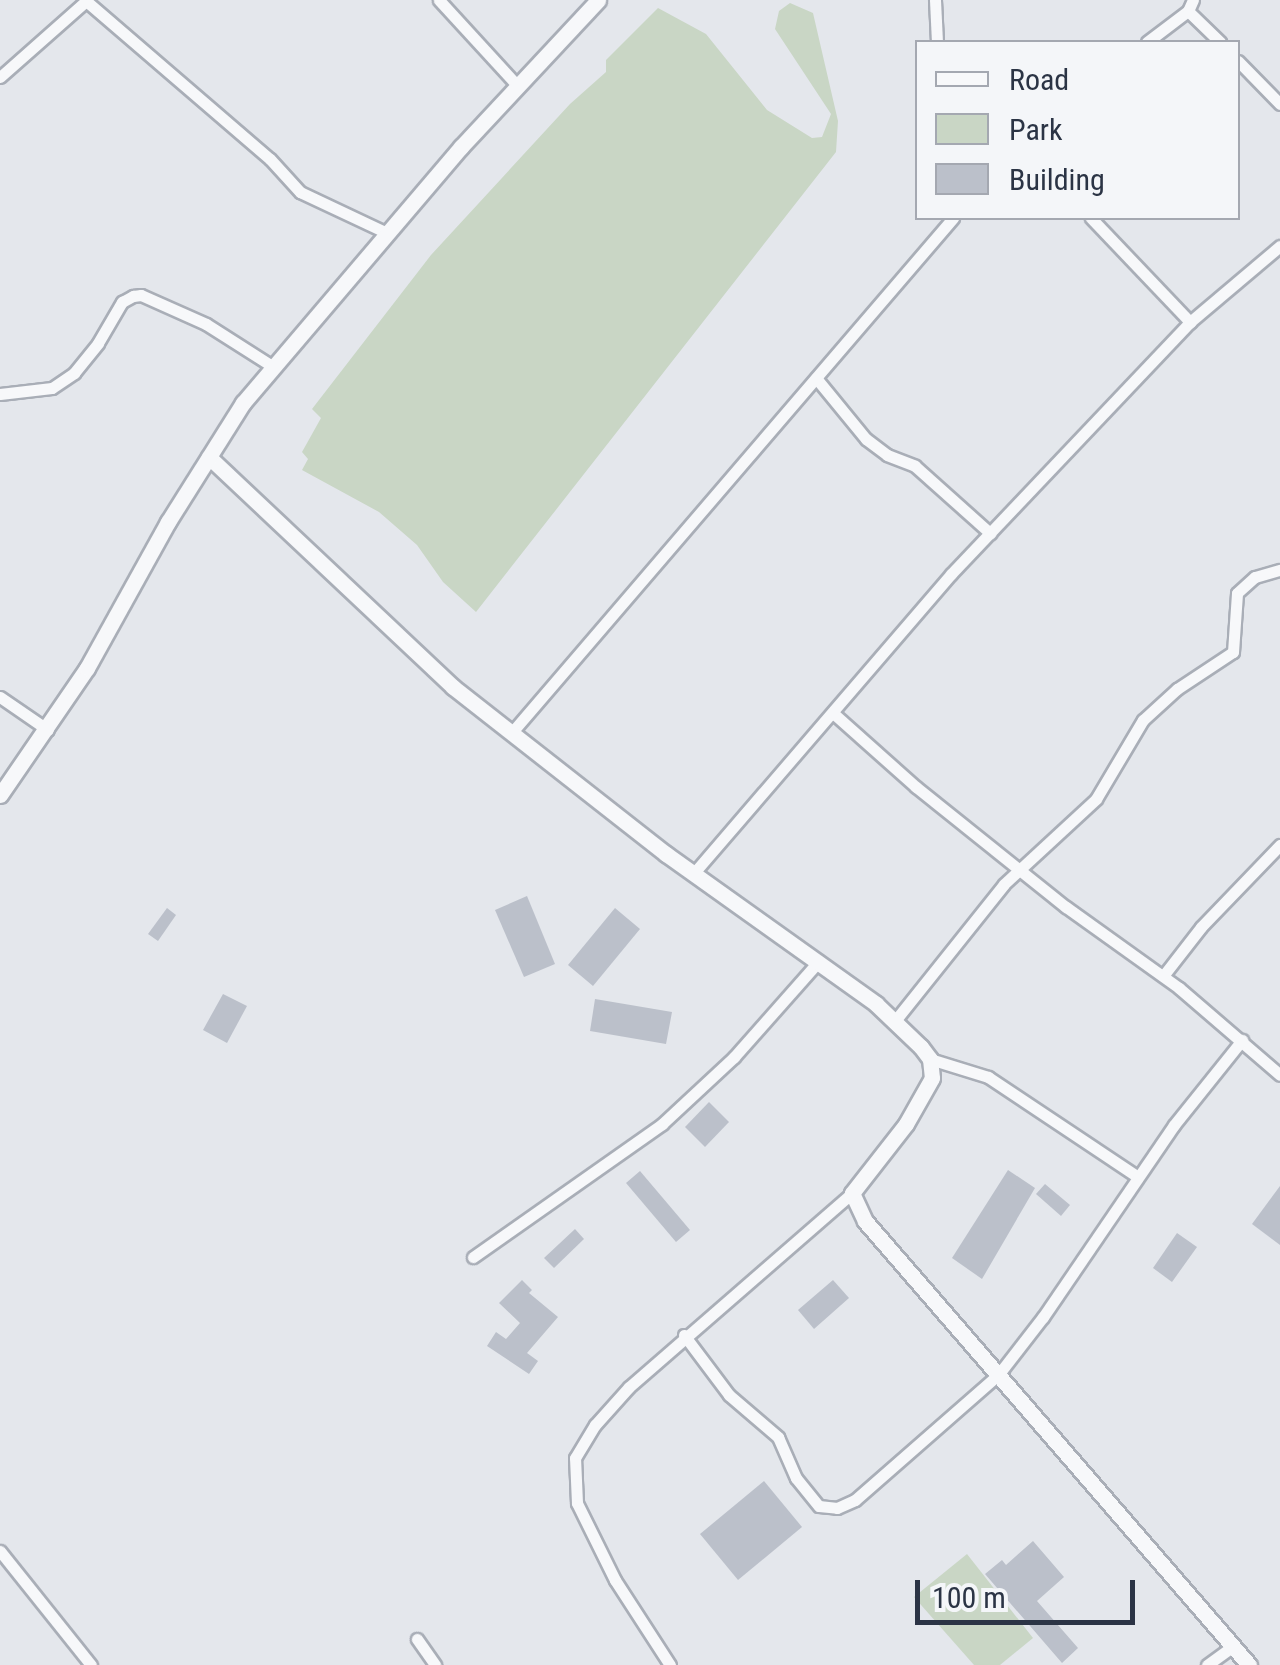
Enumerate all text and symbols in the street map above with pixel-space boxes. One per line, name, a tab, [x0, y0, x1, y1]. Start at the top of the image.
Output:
legend	[915, 40, 1240, 220]
text: Road	[1009, 62, 1069, 97]
text: Park	[1009, 112, 1063, 147]
text: Building	[1009, 162, 1105, 197]
scale bar	[920, 1560, 1140, 1622]
text: 100 m	[932, 1580, 1006, 1615]

